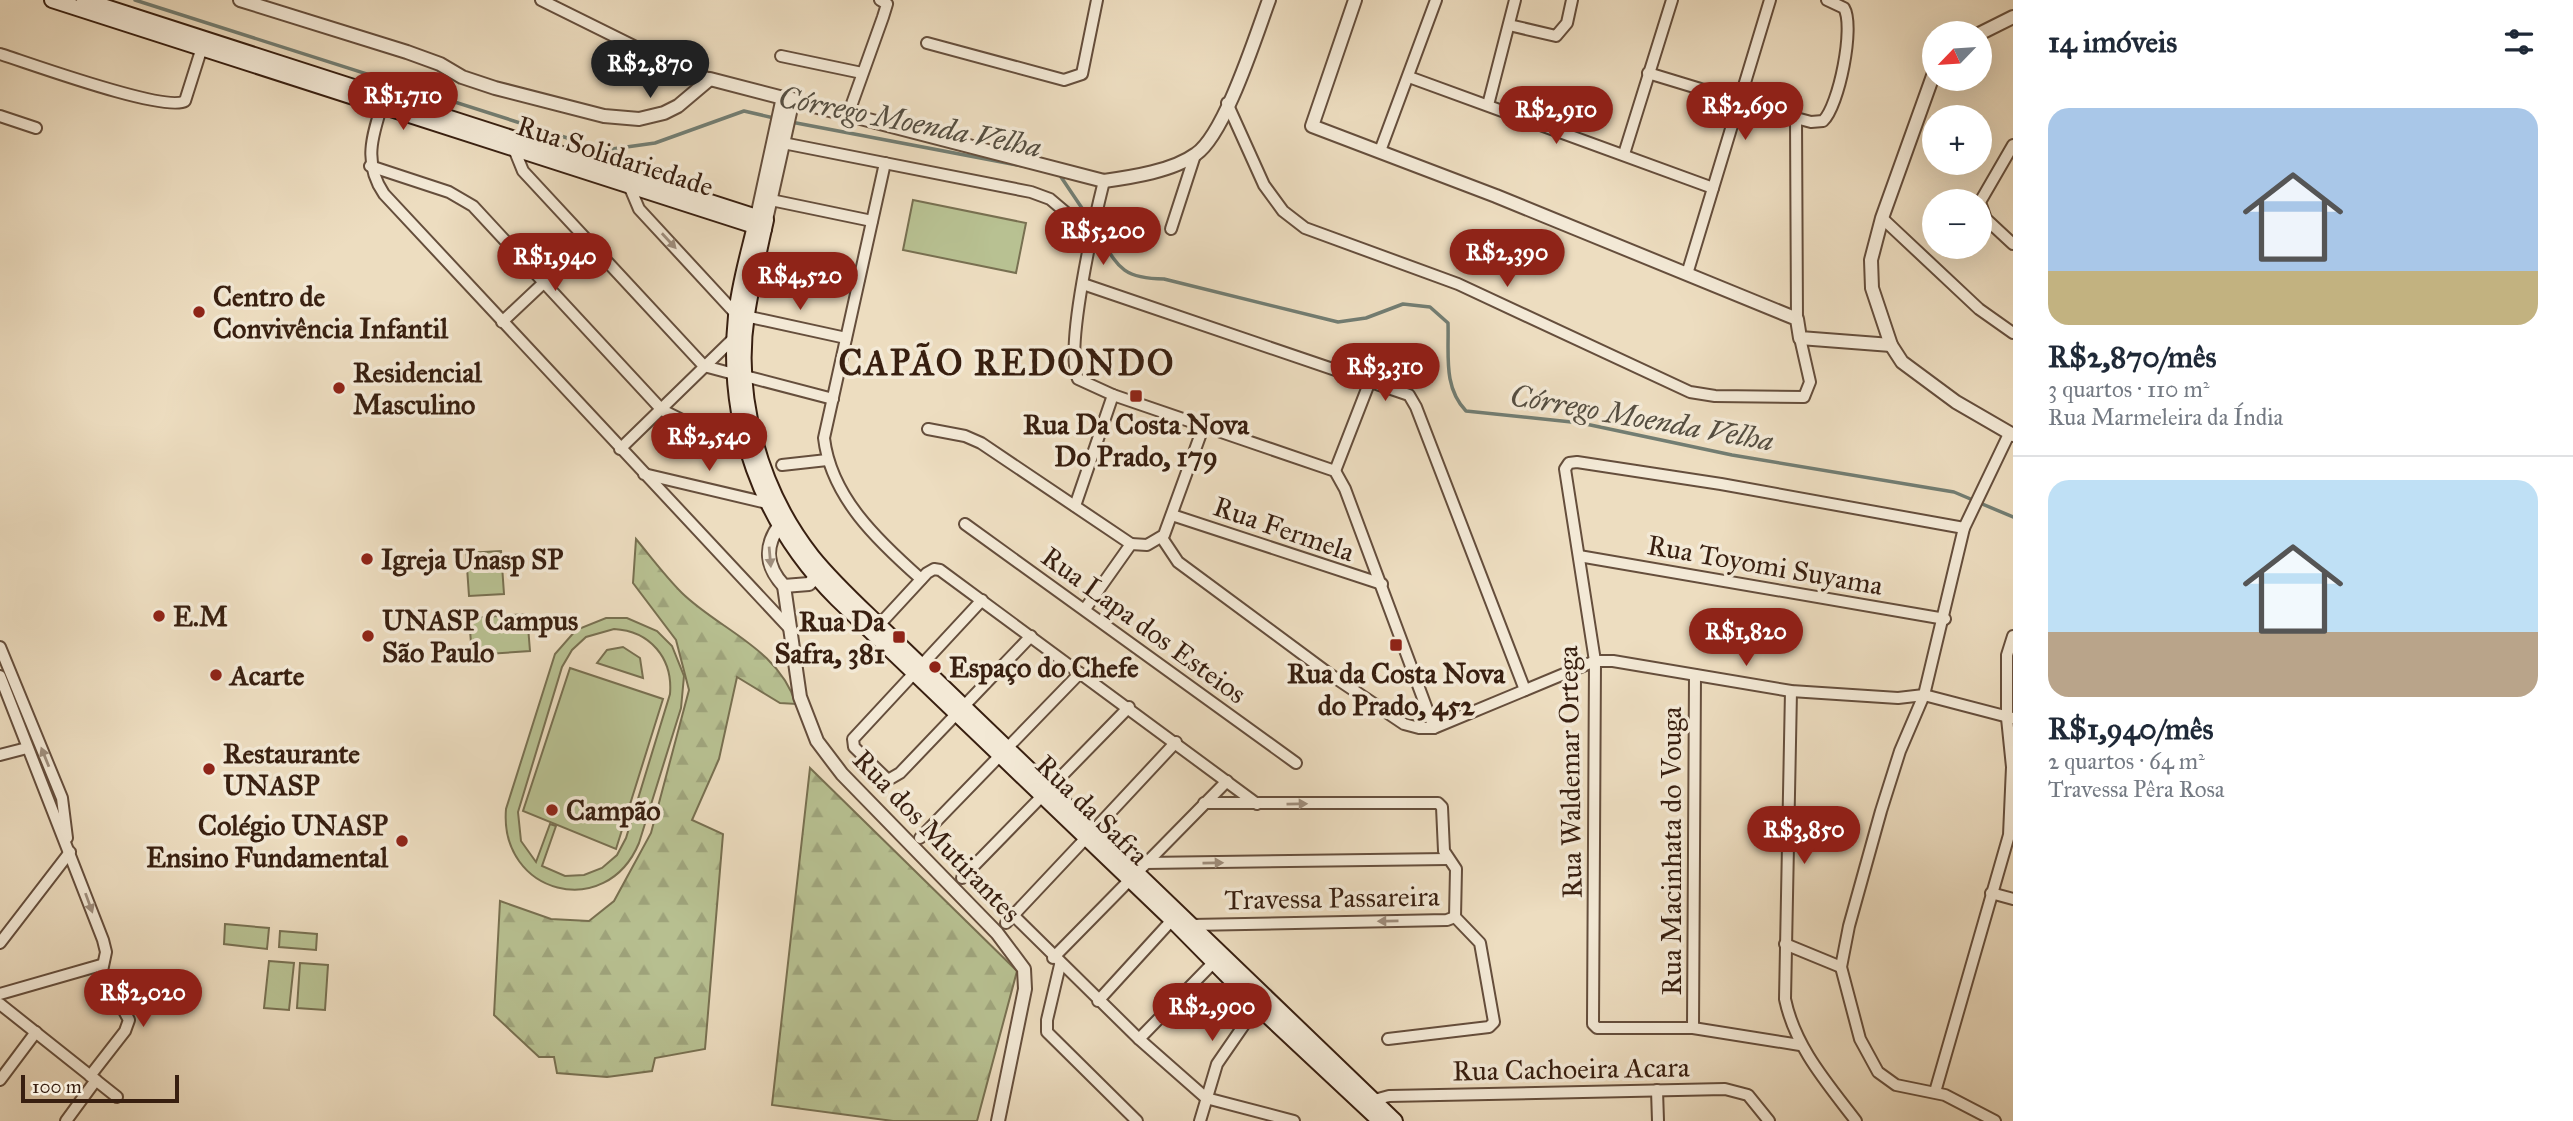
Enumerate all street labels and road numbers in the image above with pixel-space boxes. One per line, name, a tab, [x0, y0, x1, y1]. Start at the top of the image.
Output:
street label: Rua Solidariedade	[512, 108, 718, 204]
street label: Rua Fermela	[1209, 489, 1359, 569]
street label: Rua Toyomi Suyama	[1644, 527, 1886, 603]
street label: Rua Lapa dos Esteios	[1035, 539, 1253, 711]
street label: Rua Waldemar Ortega	[1550, 645, 1590, 899]
street label: Rua Macinhata do Vouga	[1654, 706, 1689, 995]
street label: Rua dos Mutirantes	[846, 742, 1028, 930]
street label: Rua da Safra	[1028, 747, 1156, 873]
street label: Travessa Passareira	[1224, 879, 1440, 917]
street label: Rua Cachoeira Acara	[1452, 1049, 1690, 1089]

